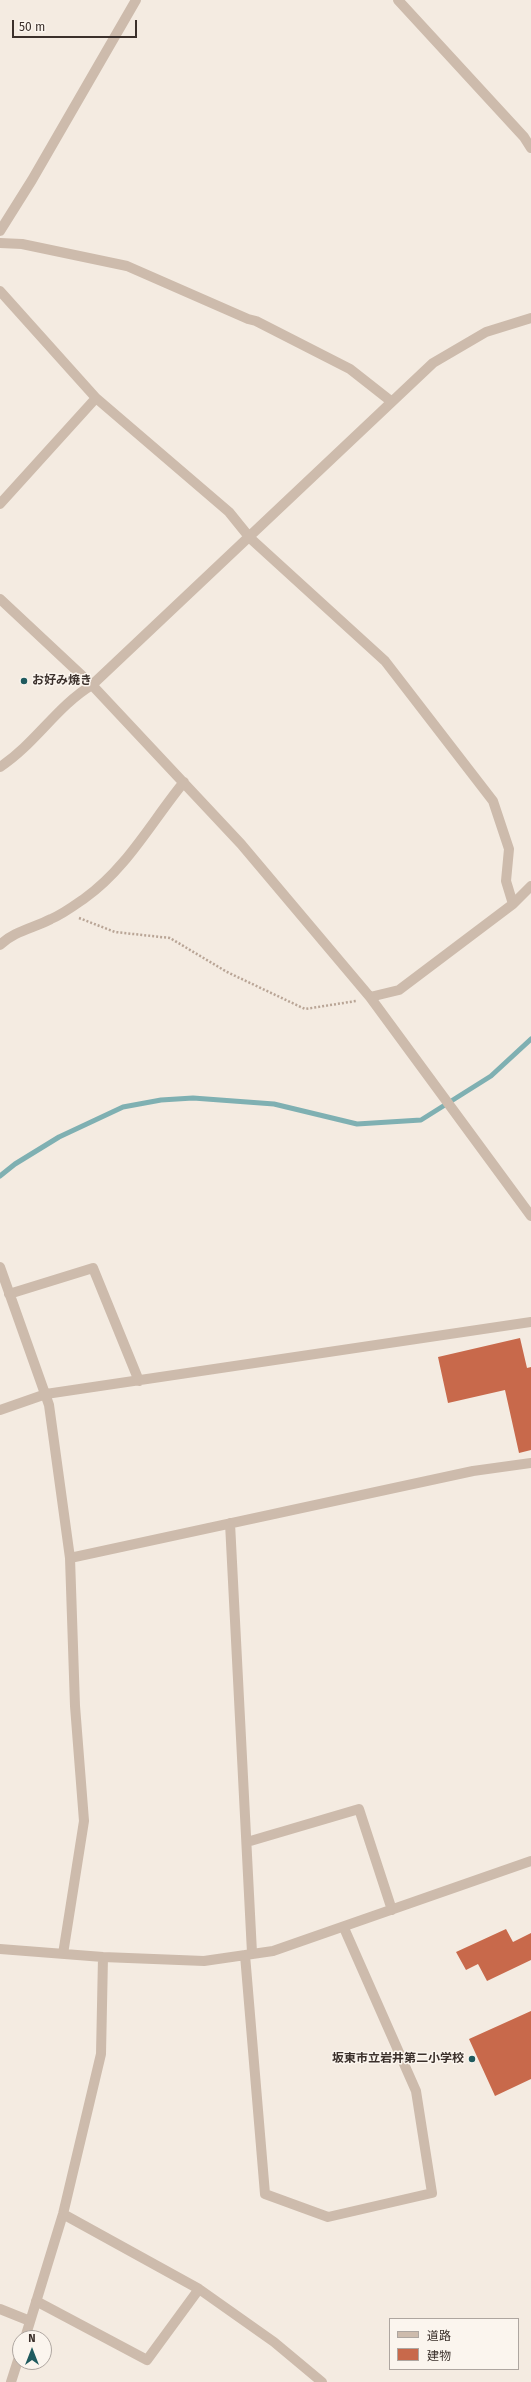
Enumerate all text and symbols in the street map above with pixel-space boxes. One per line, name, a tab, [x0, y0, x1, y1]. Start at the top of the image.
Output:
scale bar	[14, 12, 139, 38]
text: 50 m	[19, 20, 45, 34]
place label: お好み焼き	[32, 674, 92, 688]
marker: お好み焼き	[19, 676, 29, 686]
place label: 坂東市立岩井第二小学校	[332, 2052, 464, 2066]
marker: 坂東市立岩井第二小学校	[467, 2054, 477, 2064]
legend	[389, 2318, 519, 2370]
text: 道路	[427, 2329, 451, 2343]
north arrow	[12, 2330, 52, 2370]
text: N	[28, 2332, 36, 2345]
text: 建物	[427, 2349, 451, 2363]

